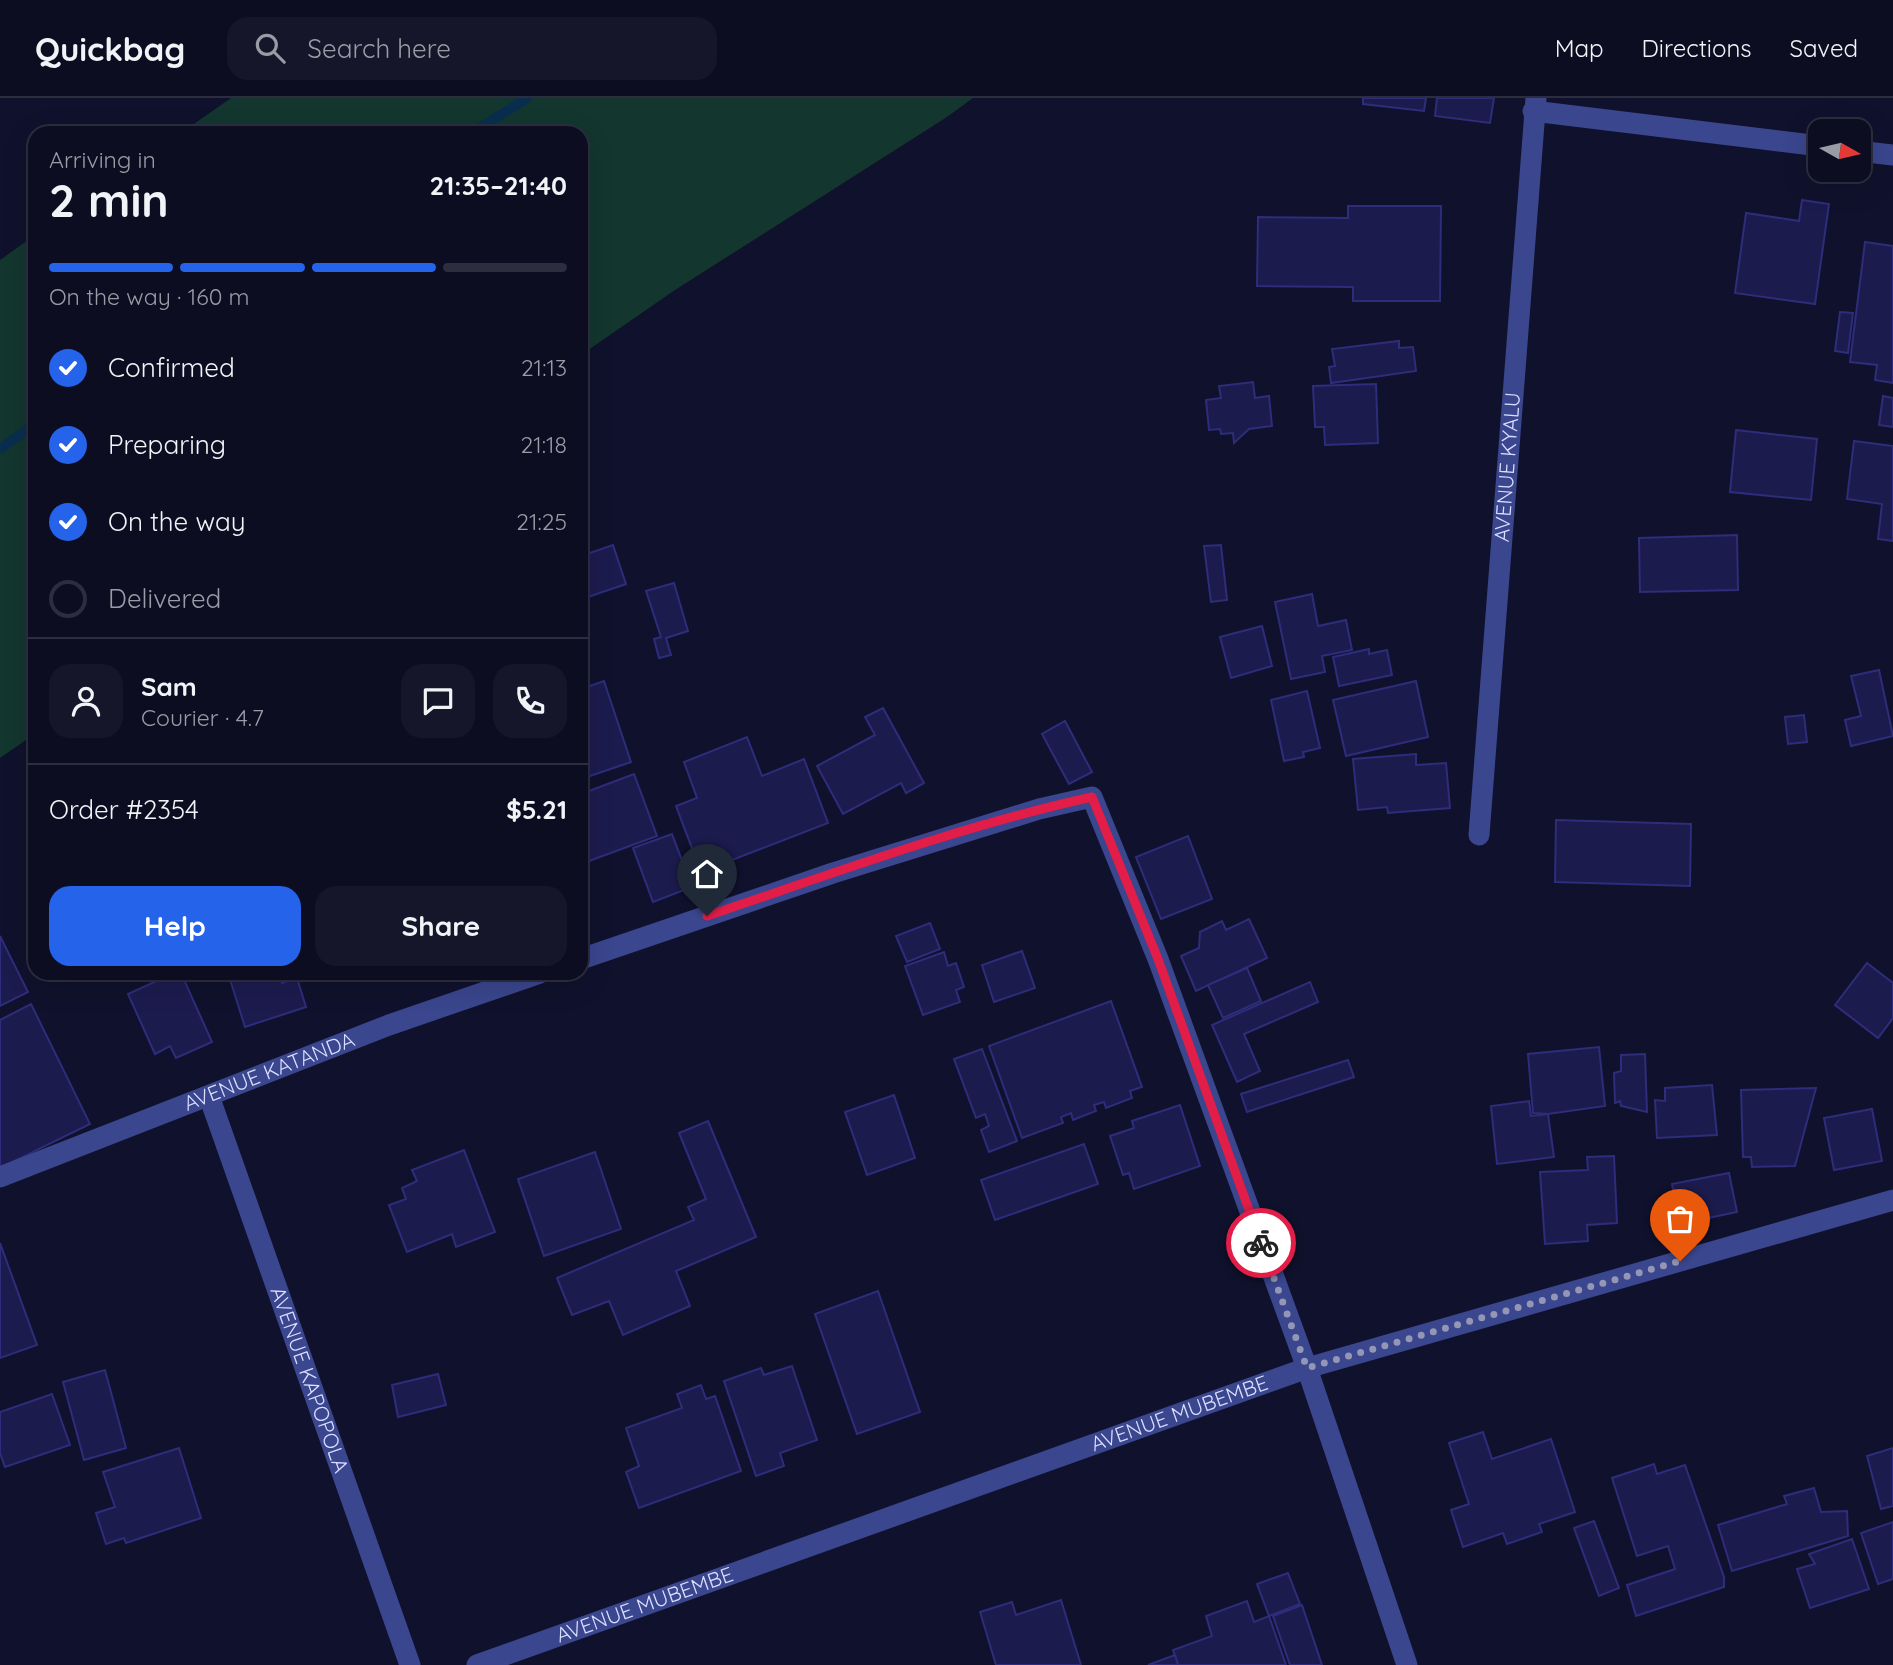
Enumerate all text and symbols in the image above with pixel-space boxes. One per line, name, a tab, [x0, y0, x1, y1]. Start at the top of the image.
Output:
search box	[227, 17, 717, 80]
text: Quickbag	[35, 28, 185, 69]
icon: search	[251, 29, 289, 67]
text: Search here	[307, 32, 451, 65]
text: Map	[1555, 33, 1604, 63]
text: Directions	[1642, 33, 1752, 63]
text: Saved	[1790, 33, 1858, 63]
north arrow	[1808, 119, 1871, 182]
map controls	[1808, 119, 1871, 182]
text: Arriving in	[49, 145, 156, 174]
text: 21:35–21:40	[429, 169, 567, 202]
text: 2 min	[49, 171, 169, 229]
text: On the way · 160 m	[49, 282, 250, 311]
icon: check	[49, 349, 87, 387]
text: Confirmed	[108, 351, 235, 384]
text: 21:13	[521, 353, 567, 382]
street label: AVENUE KYALU	[1488, 391, 1525, 543]
icon: check	[49, 426, 87, 464]
text: Preparing	[108, 428, 226, 461]
text: 21:18	[521, 430, 567, 459]
icon: check	[49, 503, 87, 541]
text: On the way	[108, 505, 246, 538]
text: 21:25	[516, 507, 567, 536]
text: Delivered	[108, 582, 221, 615]
button: person	[49, 664, 123, 738]
button: chat	[401, 664, 475, 738]
button: phone	[493, 664, 567, 738]
text: Sam	[141, 670, 197, 703]
text: Courier · 4.7	[141, 703, 264, 732]
text: Order #2354	[49, 793, 199, 826]
text: $5.21	[506, 793, 567, 826]
pin	[677, 844, 737, 916]
icon: home	[688, 855, 726, 893]
button: Help	[49, 886, 301, 966]
button: Share	[315, 886, 567, 966]
street label: AVENUE KATANDA	[180, 1026, 358, 1116]
pin	[1650, 1189, 1710, 1261]
icon: bag	[1661, 1200, 1699, 1238]
courier	[1226, 1208, 1296, 1278]
icon: bike	[1242, 1224, 1280, 1262]
street label: AVENUE KAPOPOLA	[265, 1283, 355, 1476]
street label: AVENUE MUBEMBE	[1087, 1369, 1271, 1456]
street label: AVENUE MUBEMBE	[552, 1560, 736, 1648]

